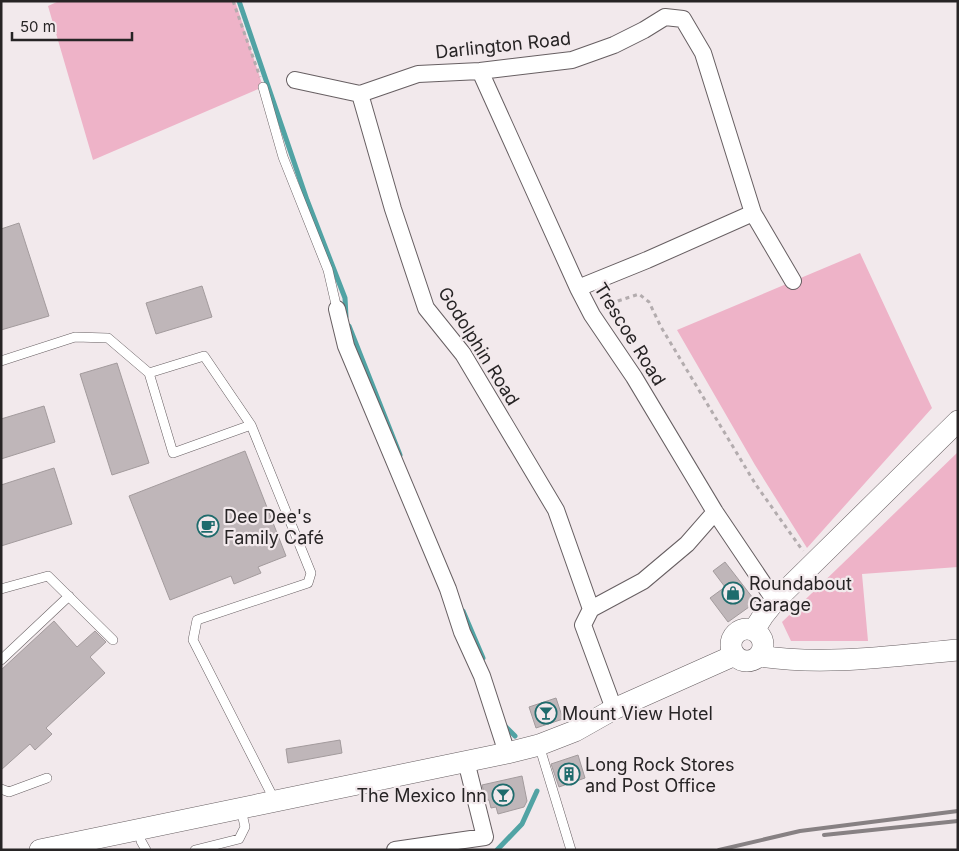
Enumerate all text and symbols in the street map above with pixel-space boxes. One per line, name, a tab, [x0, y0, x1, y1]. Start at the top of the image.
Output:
scale bar	[12, 10, 132, 42]
text: 50 m	[20, 17, 56, 36]
street label: Darlington Road	[434, 27, 572, 63]
street label: Trescoe Road	[590, 279, 670, 389]
street label: Godolphin Road	[434, 283, 524, 409]
place label: Dee Dee's Family Café	[224, 506, 324, 548]
cafe icon: Dee Dee's Family Café	[196, 514, 220, 538]
place label: Roundabout Garage	[749, 573, 852, 615]
shop icon: Roundabout Garage	[721, 581, 745, 605]
bar icon: Mount View Hotel	[534, 701, 558, 725]
place label: Mount View Hotel	[562, 703, 713, 724]
place label: Long Rock Stores and Post Office	[585, 754, 735, 796]
building icon: Long Rock Stores and Post Office	[557, 762, 581, 786]
bar icon: The Mexico Inn	[491, 783, 515, 807]
place label: The Mexico Inn	[356, 785, 487, 806]

